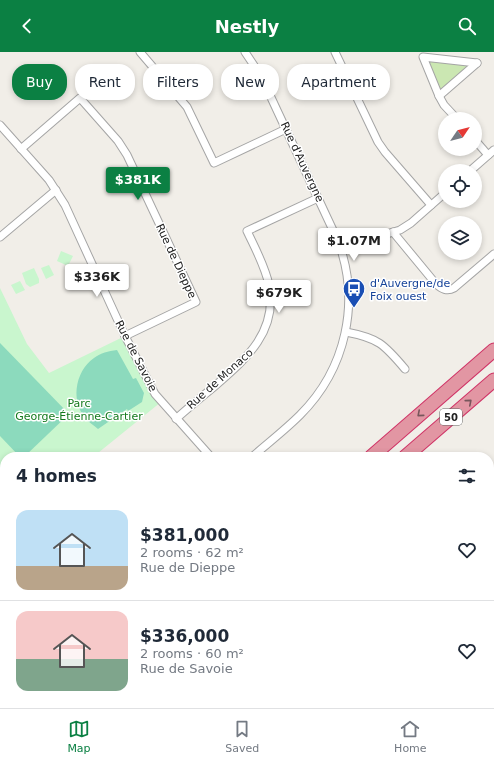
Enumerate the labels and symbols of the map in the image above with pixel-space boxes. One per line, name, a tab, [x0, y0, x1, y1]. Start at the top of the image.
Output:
north arrow	[438, 112, 482, 156]
street label: Rue d'Auvergne	[278, 120, 326, 204]
pin: $381K	[110, 167, 166, 201]
street label: Rue de Dieppe	[153, 222, 199, 301]
pin: $1.07M	[321, 228, 387, 262]
pin: $336K	[69, 264, 125, 298]
bus stop icon: d'Auvergne/de Foix ouest	[341, 276, 367, 309]
place label: d'Auvergne/de Foix ouest	[370, 277, 451, 303]
pin: $679K	[251, 280, 307, 314]
street label: Rue de Savoie	[112, 318, 160, 394]
street label: Rue de Monaco	[184, 346, 256, 412]
park label: Parc George-Étienne-Cartier	[15, 397, 143, 423]
one-way arrow	[464, 400, 471, 407]
road number: 50	[440, 409, 462, 425]
one-way arrow	[418, 410, 425, 417]

